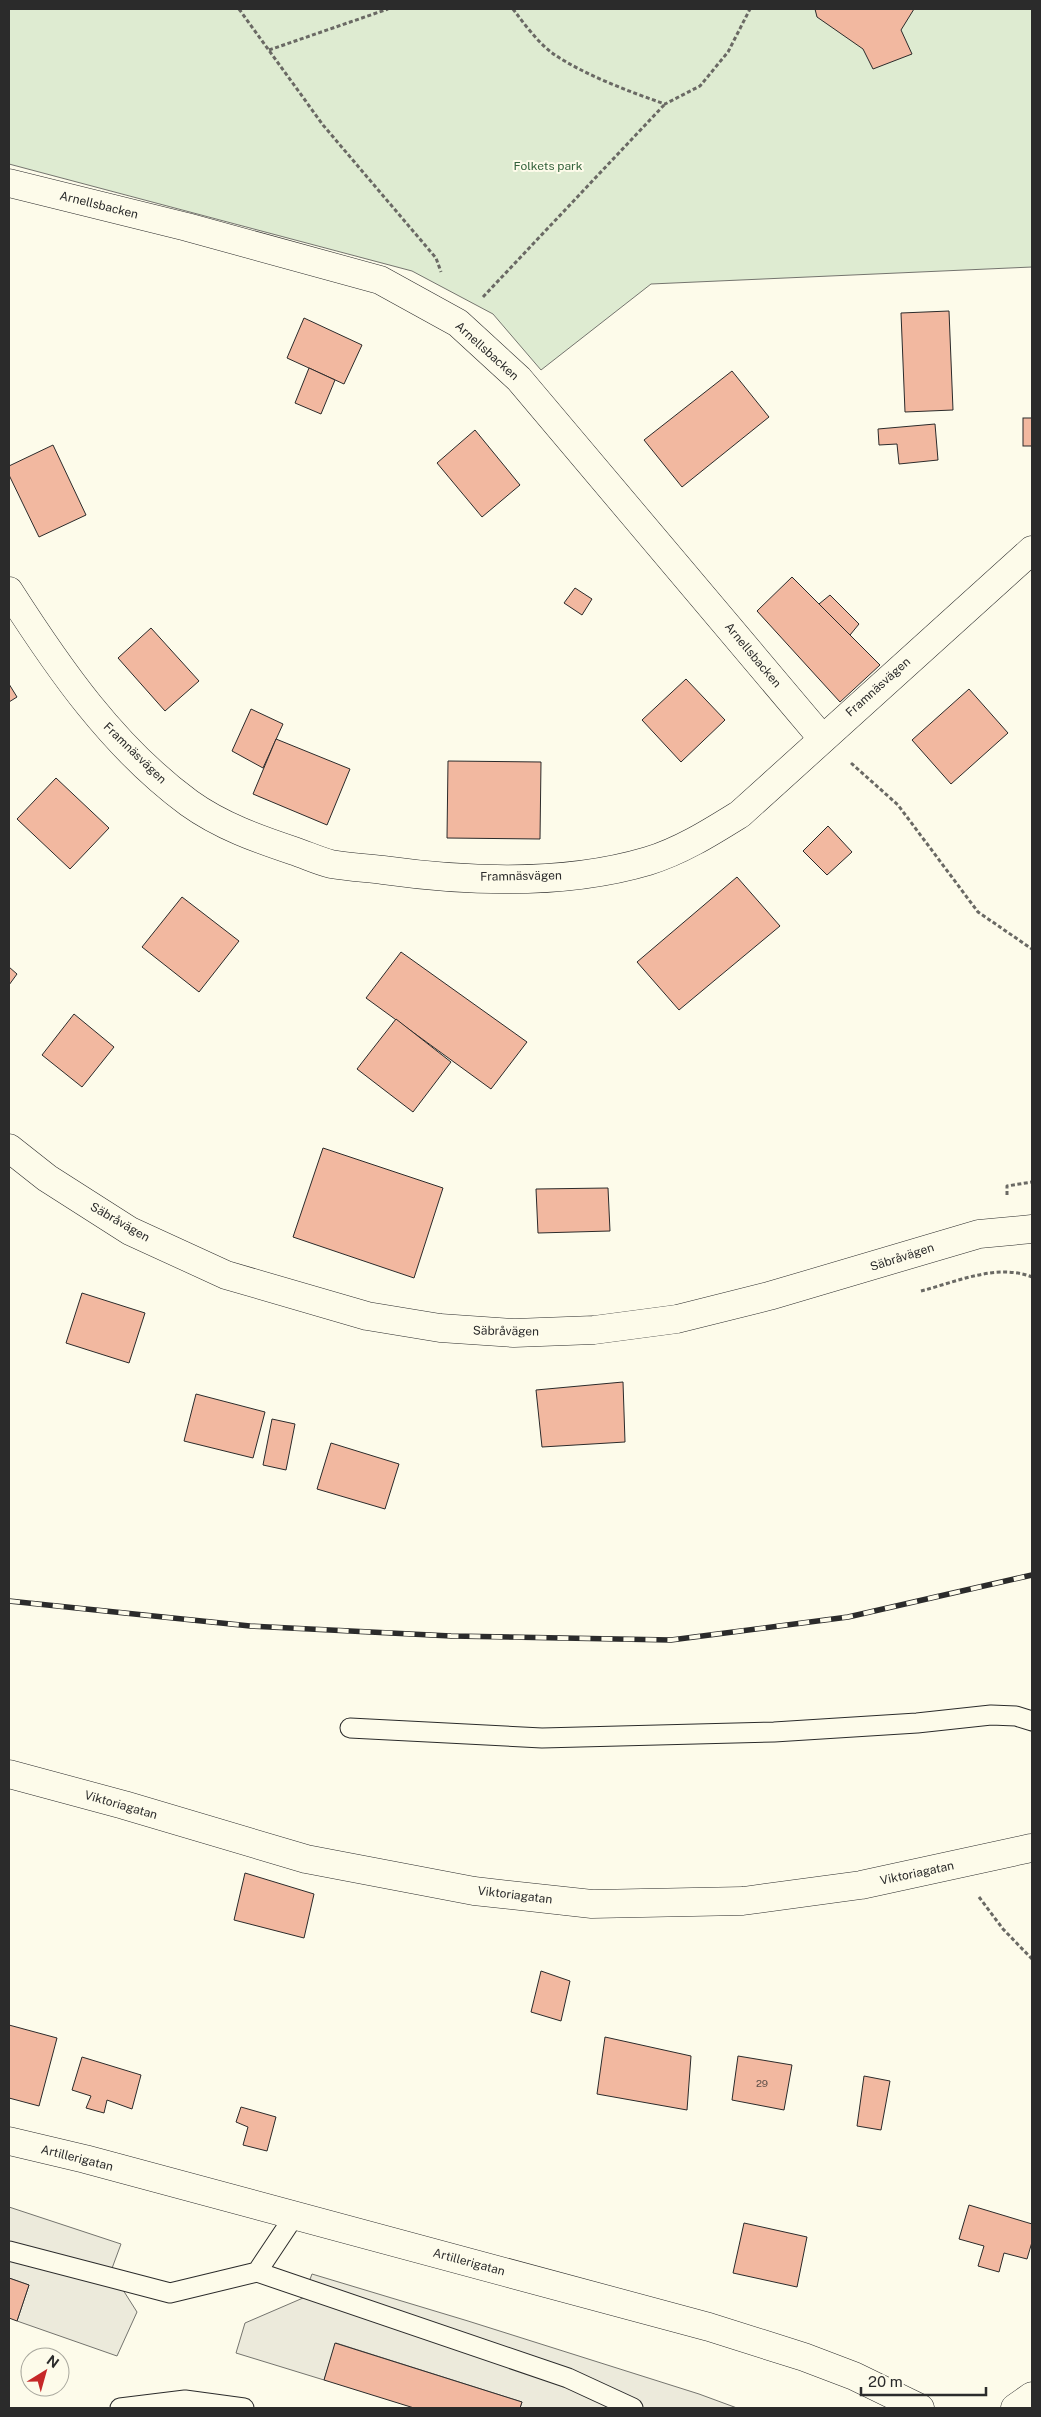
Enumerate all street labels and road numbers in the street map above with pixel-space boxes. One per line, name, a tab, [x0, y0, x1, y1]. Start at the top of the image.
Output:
street label: Arnellsbacken	[58, 188, 140, 222]
street label: Arnellsbacken	[452, 319, 522, 383]
street label: Arnellsbacken	[722, 620, 784, 690]
street label: Framnäsvägen	[843, 654, 913, 720]
street label: Framnäsvägen	[101, 720, 169, 786]
street label: Framnäsvägen	[480, 868, 562, 884]
street label: Säbråvägen	[88, 1199, 152, 1245]
street label: Säbråvägen	[868, 1240, 936, 1274]
street label: Säbråvägen	[473, 1323, 539, 1339]
street label: Viktoriagatan	[83, 1788, 159, 1822]
street label: Viktoriagatan	[879, 1858, 955, 1888]
street label: Viktoriagatan	[477, 1883, 553, 1907]
street label: Artillerigatan	[39, 2142, 115, 2174]
street label: Artillerigatan	[432, 2246, 507, 2278]

